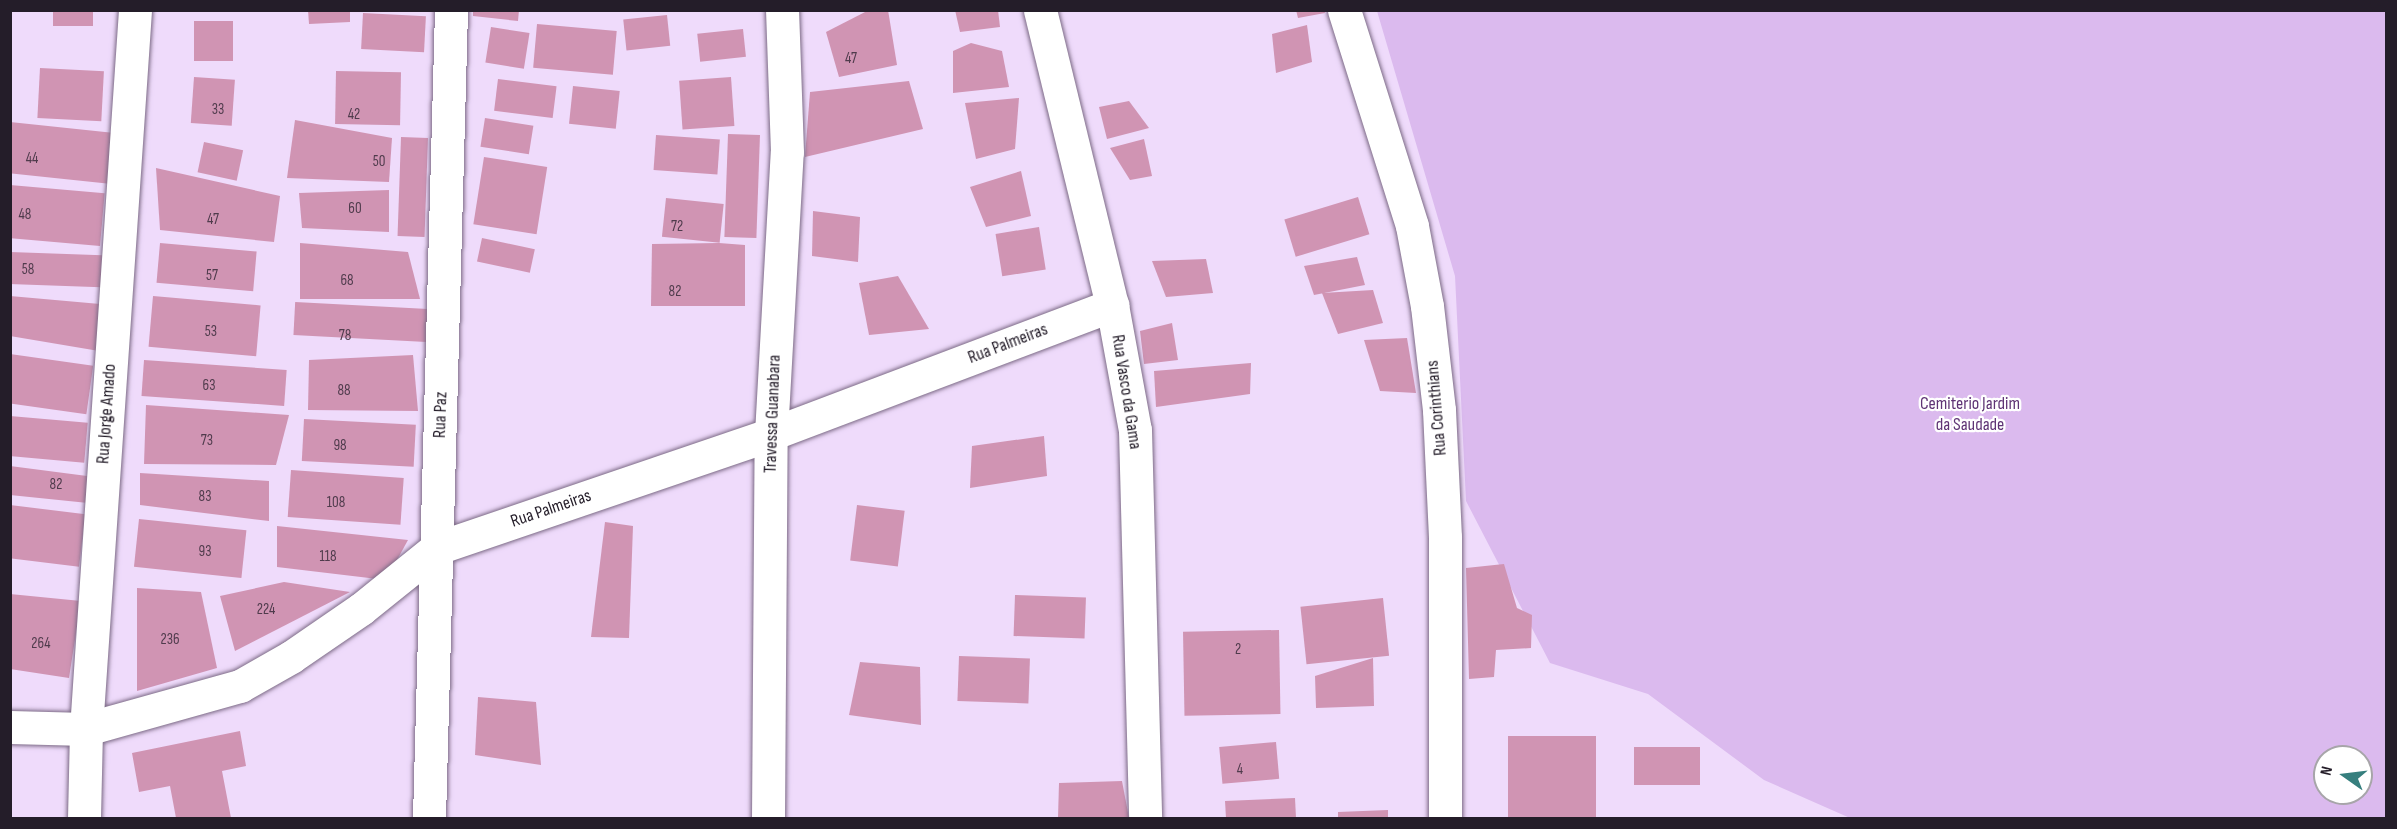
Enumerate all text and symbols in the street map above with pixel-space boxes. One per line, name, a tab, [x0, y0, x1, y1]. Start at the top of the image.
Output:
house number: 47	[845, 50, 857, 68]
house number: 33	[212, 101, 224, 119]
house number: 42	[348, 106, 360, 124]
house number: 44	[26, 150, 38, 168]
house number: 50	[373, 153, 385, 171]
house number: 60	[348, 200, 362, 218]
house number: 48	[19, 206, 31, 224]
house number: 47	[207, 211, 219, 229]
house number: 72	[671, 218, 683, 236]
house number: 58	[22, 261, 34, 279]
house number: 57	[206, 267, 218, 285]
house number: 68	[340, 272, 354, 290]
house number: 82	[669, 283, 681, 301]
street label: Rua Palmeiras	[965, 319, 1051, 369]
house number: 53	[205, 323, 217, 341]
house number: 78	[339, 327, 351, 345]
street label: Rua Vasco da Gama	[1106, 333, 1146, 451]
street label: Travessa Guanabara	[760, 354, 786, 474]
street label: Rua Corinthians	[1422, 359, 1452, 457]
street label: Rua Jorge Amado	[93, 363, 121, 465]
house number: 63	[203, 377, 215, 395]
house number: 88	[337, 382, 351, 400]
street label: Rua Paz	[429, 391, 453, 439]
park label: Cemiterio Jardim da Saudade	[1920, 394, 2020, 436]
house number: 73	[201, 432, 213, 450]
house number: 98	[333, 437, 347, 455]
house number: 82	[50, 476, 62, 494]
street label: Rua Palmeiras	[508, 485, 594, 533]
house number: 83	[199, 488, 211, 506]
house number: 108	[327, 494, 345, 512]
house number: 93	[199, 543, 211, 561]
house number: 118	[319, 548, 337, 566]
house number: 224	[257, 601, 275, 619]
house number: 236	[160, 631, 180, 649]
house number: 264	[31, 635, 51, 653]
house number: 2	[1235, 641, 1241, 659]
north arrow	[2313, 745, 2373, 805]
house number: 4	[1237, 761, 1243, 779]
text: N	[2317, 765, 2337, 777]

